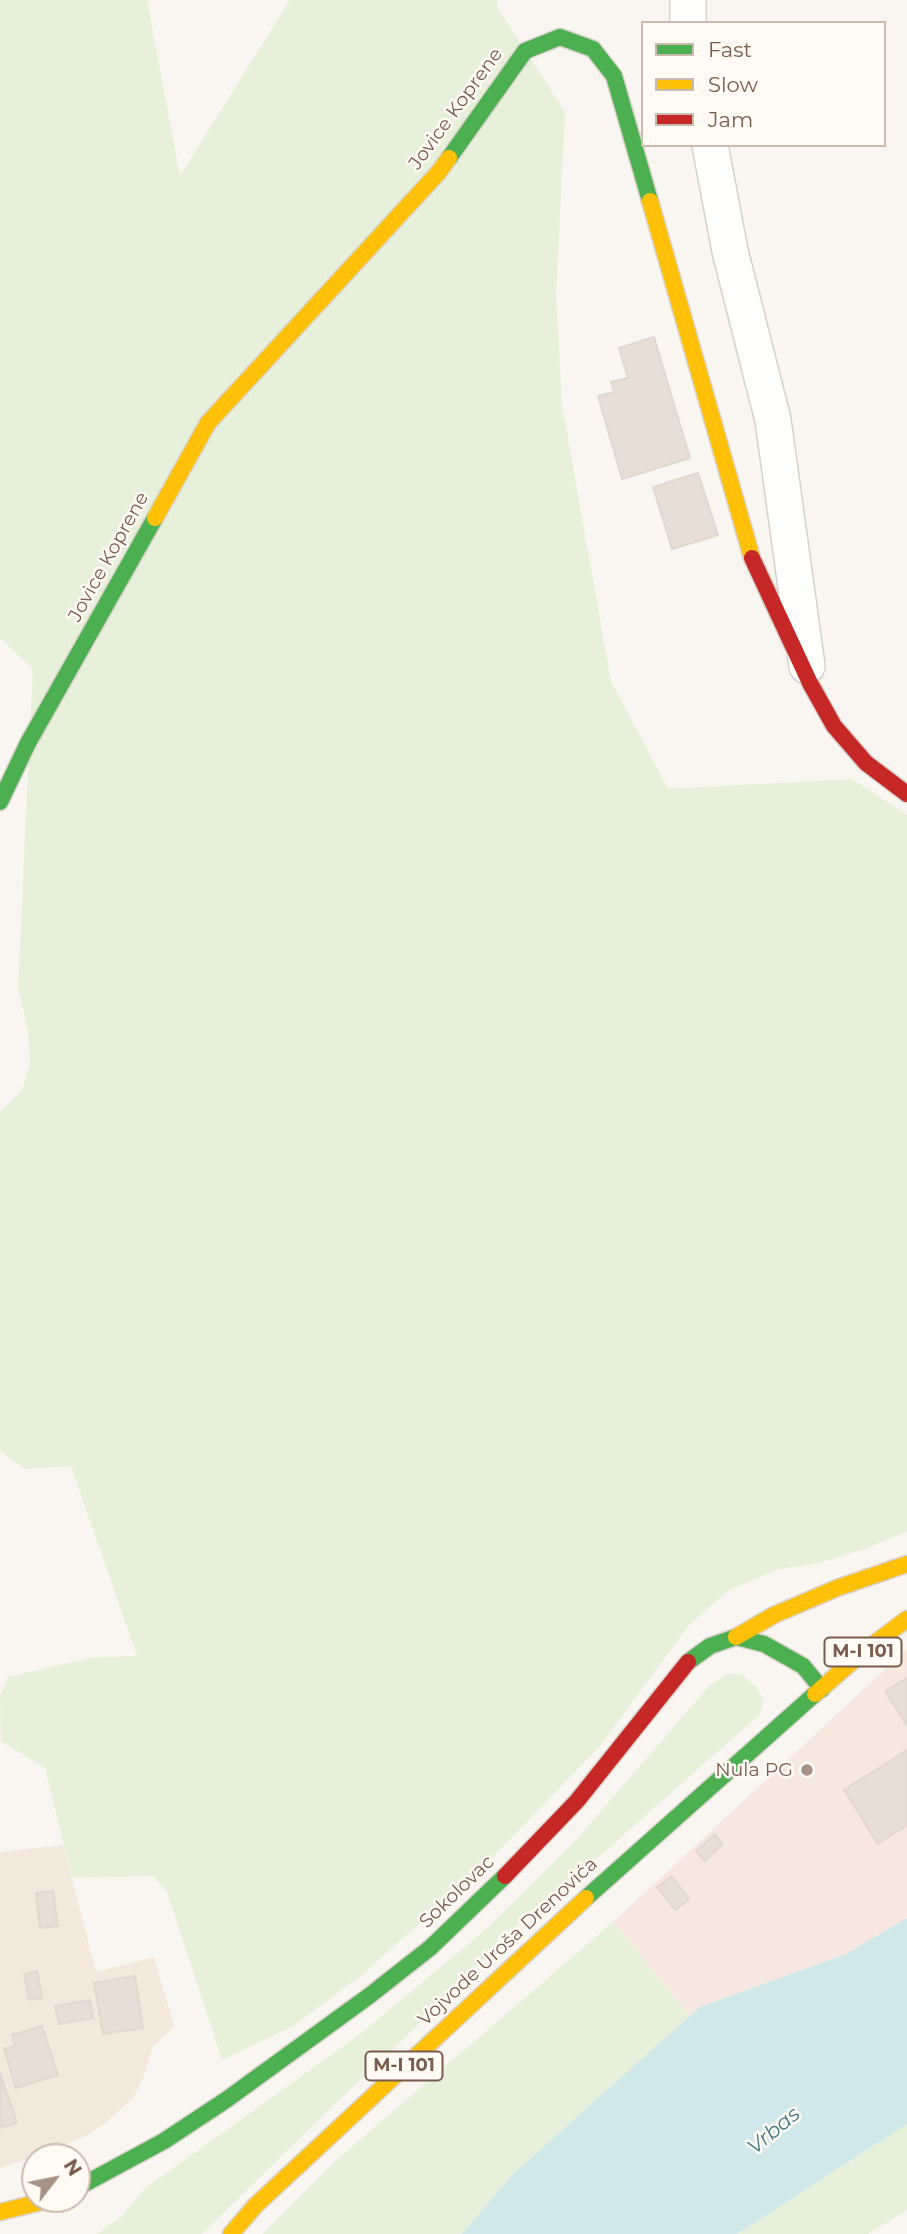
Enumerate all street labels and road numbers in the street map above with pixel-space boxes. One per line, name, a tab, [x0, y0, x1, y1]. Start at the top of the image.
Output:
street label: Jovice Koprene	[404, 44, 508, 174]
street label: Jovice Koprene	[64, 488, 154, 626]
road number: M-I 101	[824, 1638, 902, 1666]
street label: Sokolovac	[415, 1851, 499, 1933]
street label: Vojvode Uroša Drenovića	[414, 1853, 602, 2031]
road number: M-I 101	[366, 2052, 442, 2080]

